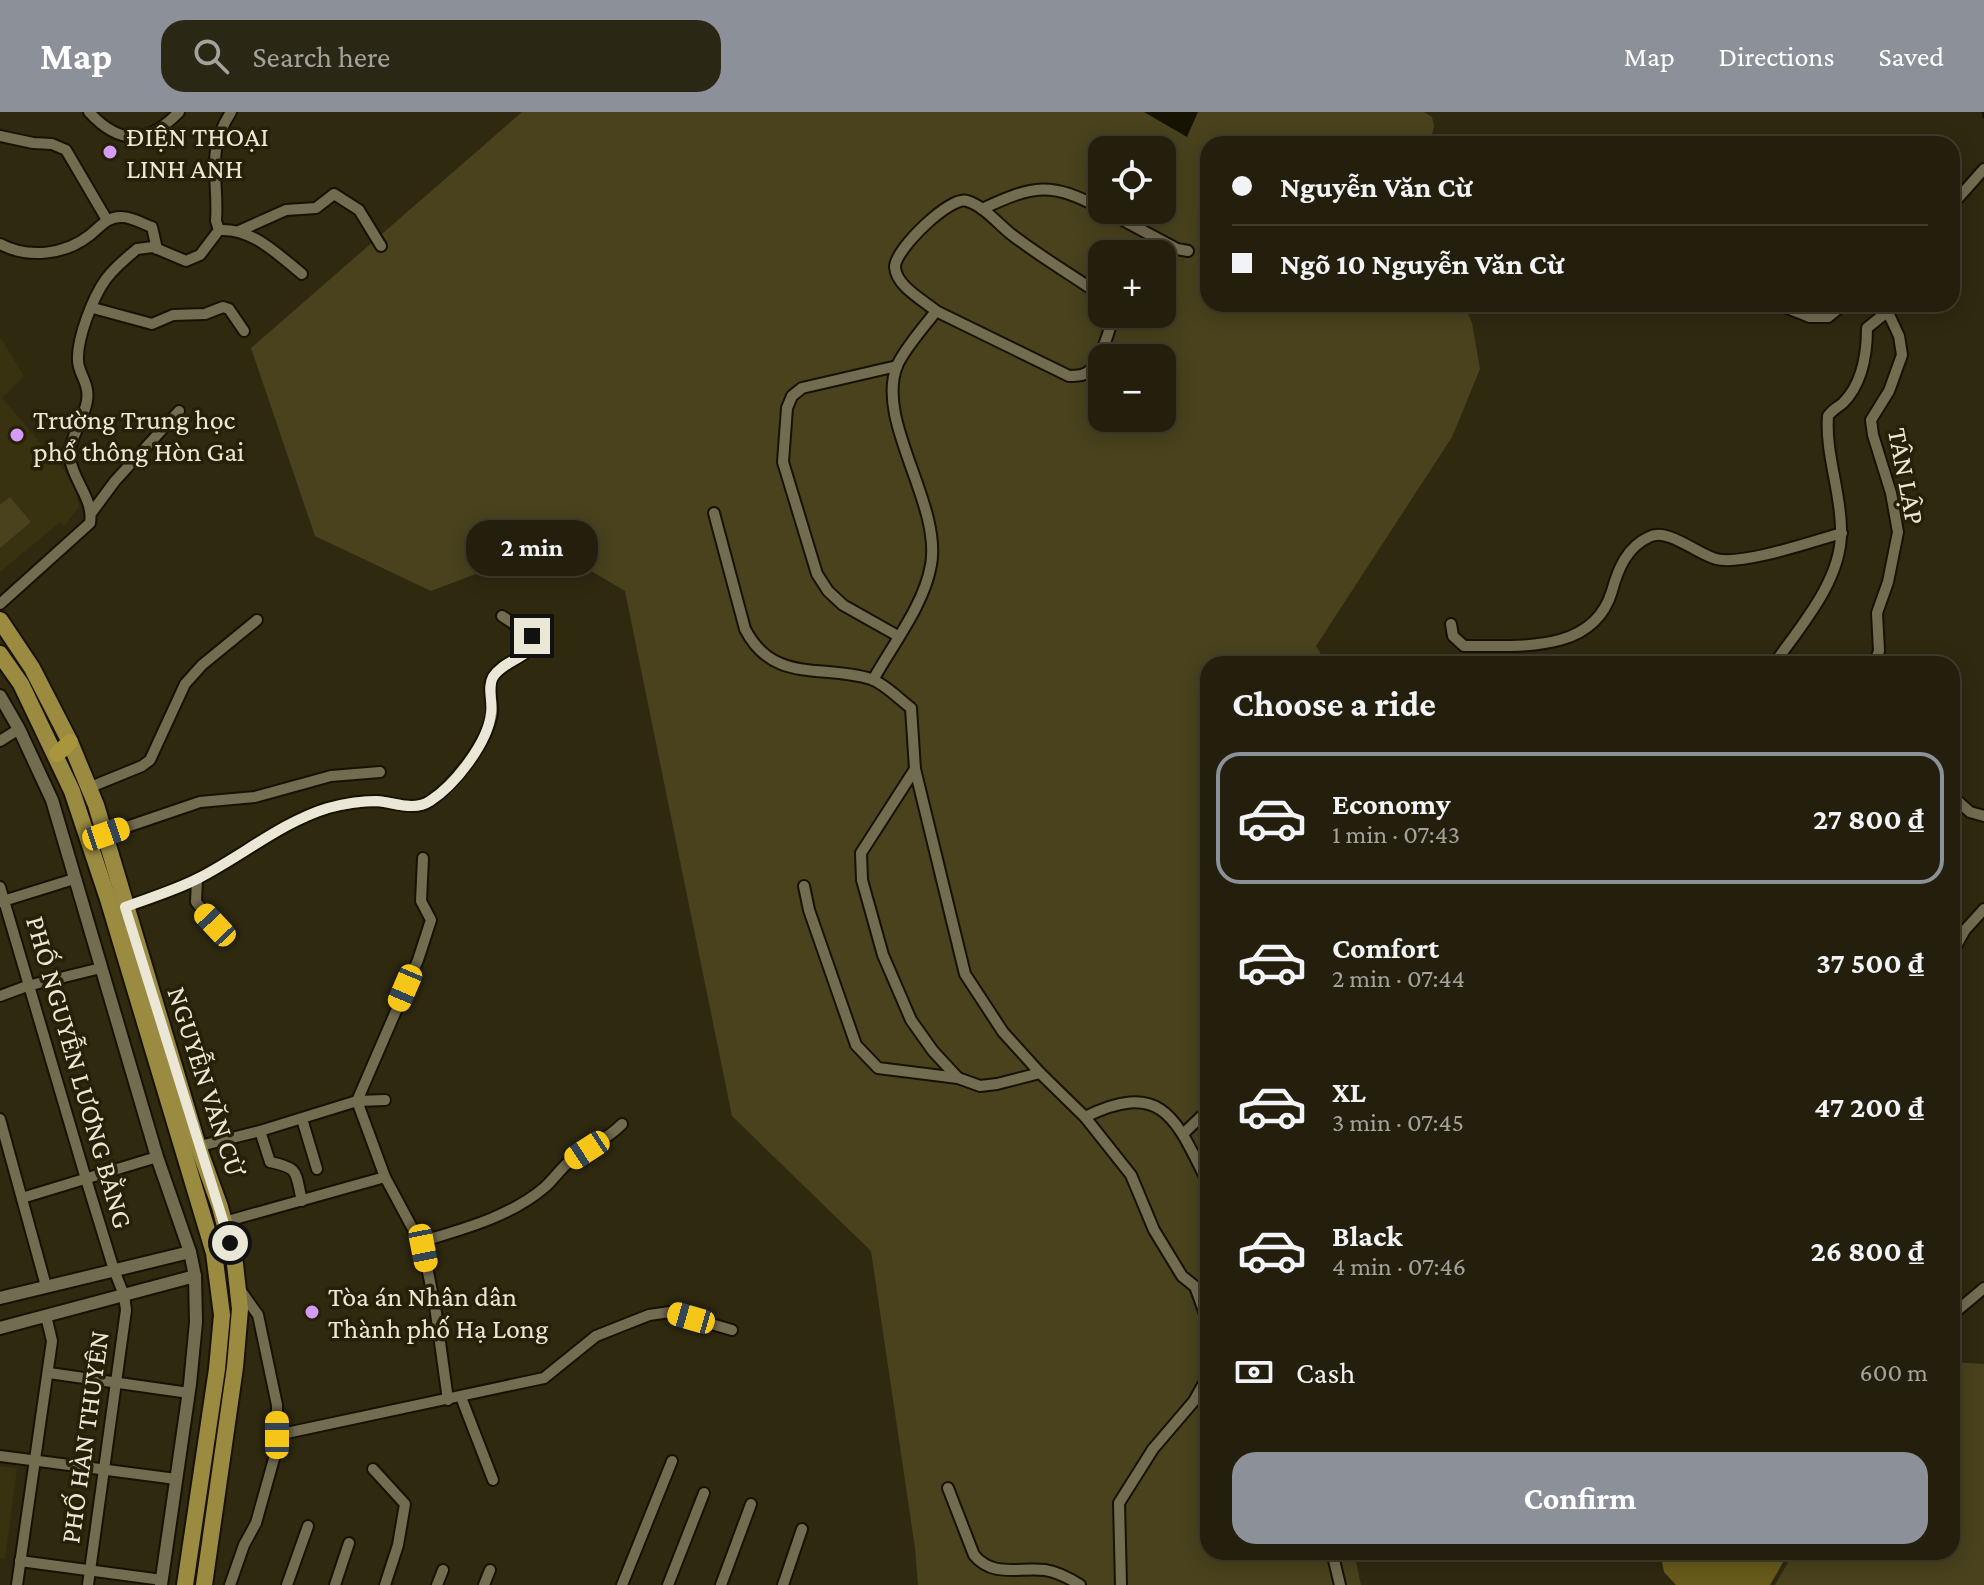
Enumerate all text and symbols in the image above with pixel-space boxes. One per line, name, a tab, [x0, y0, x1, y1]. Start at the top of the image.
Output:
search box	[161, 20, 721, 92]
icon: search	[189, 34, 233, 78]
text: Map	[40, 35, 113, 77]
text: Search here	[253, 40, 390, 73]
text: Map	[1624, 41, 1675, 72]
text: Directions	[1719, 41, 1834, 72]
text: Saved	[1878, 41, 1944, 72]
place label: ĐIỆN THOẠI LINH ANH	[126, 121, 269, 184]
map controls	[1088, 136, 1176, 432]
button: locate	[1088, 136, 1176, 224]
marker: ĐIỆN THOẠI LINH ANH	[101, 143, 119, 161]
text: Nguyễn Văn Cừ	[1280, 170, 1472, 203]
button: +	[1088, 240, 1176, 328]
text: Ngõ 10 Nguyễn Văn Cừ	[1280, 247, 1564, 280]
button: −	[1088, 344, 1176, 432]
place label: Trường Trung học phổ thông Hòn Gai	[33, 404, 244, 467]
street label: TÂN LẬP	[1882, 425, 1931, 527]
marker: Trường Trung học phổ thông Hòn Gai	[8, 426, 26, 444]
callout: 2 min	[466, 520, 598, 576]
text: 2 min	[501, 533, 563, 562]
route end	[514, 618, 550, 654]
text: Choose a ride	[1232, 684, 1436, 724]
icon: car	[1236, 782, 1308, 854]
text: Economy	[1332, 787, 1451, 820]
text: 27 800 ₫	[1813, 802, 1924, 835]
car	[79, 815, 133, 853]
text: 1 min · 07:43	[1332, 820, 1460, 849]
car	[190, 899, 240, 951]
street label: PHỐ NGUYỄN LƯƠNG BẰNG	[20, 912, 140, 1232]
icon: car	[1236, 926, 1308, 998]
text: Comfort	[1332, 931, 1439, 964]
text: 37 500 ₫	[1816, 946, 1924, 979]
car	[385, 961, 425, 1015]
text: 2 min · 07:44	[1332, 964, 1465, 993]
street label: NGUYỄN VĂN CỪ	[161, 983, 252, 1181]
icon: car	[1236, 1070, 1308, 1142]
text: XL	[1332, 1075, 1366, 1108]
text: 47 200 ₫	[1814, 1090, 1924, 1123]
text: 3 min · 07:45	[1332, 1108, 1464, 1137]
car	[560, 1127, 614, 1173]
icon: car	[1236, 1214, 1308, 1286]
text: Black	[1332, 1219, 1403, 1252]
car	[407, 1222, 439, 1274]
route start	[212, 1225, 248, 1261]
text: 26 800 ₫	[1810, 1234, 1924, 1267]
text: 4 min · 07:46	[1332, 1252, 1466, 1281]
place label: Tòa án Nhân dân Thành phố Hạ Long	[328, 1281, 549, 1344]
car	[665, 1300, 717, 1336]
marker: Tòa án Nhân dân Thành phố Hạ Long	[303, 1303, 321, 1321]
street label: PHỐ HÀN THUYÊN	[53, 1329, 115, 1545]
icon: cash	[1232, 1350, 1276, 1394]
text: Cash	[1296, 1356, 1355, 1389]
text: 600 m	[1860, 1358, 1928, 1387]
car	[265, 1411, 289, 1459]
button: Confirm	[1232, 1452, 1928, 1544]

